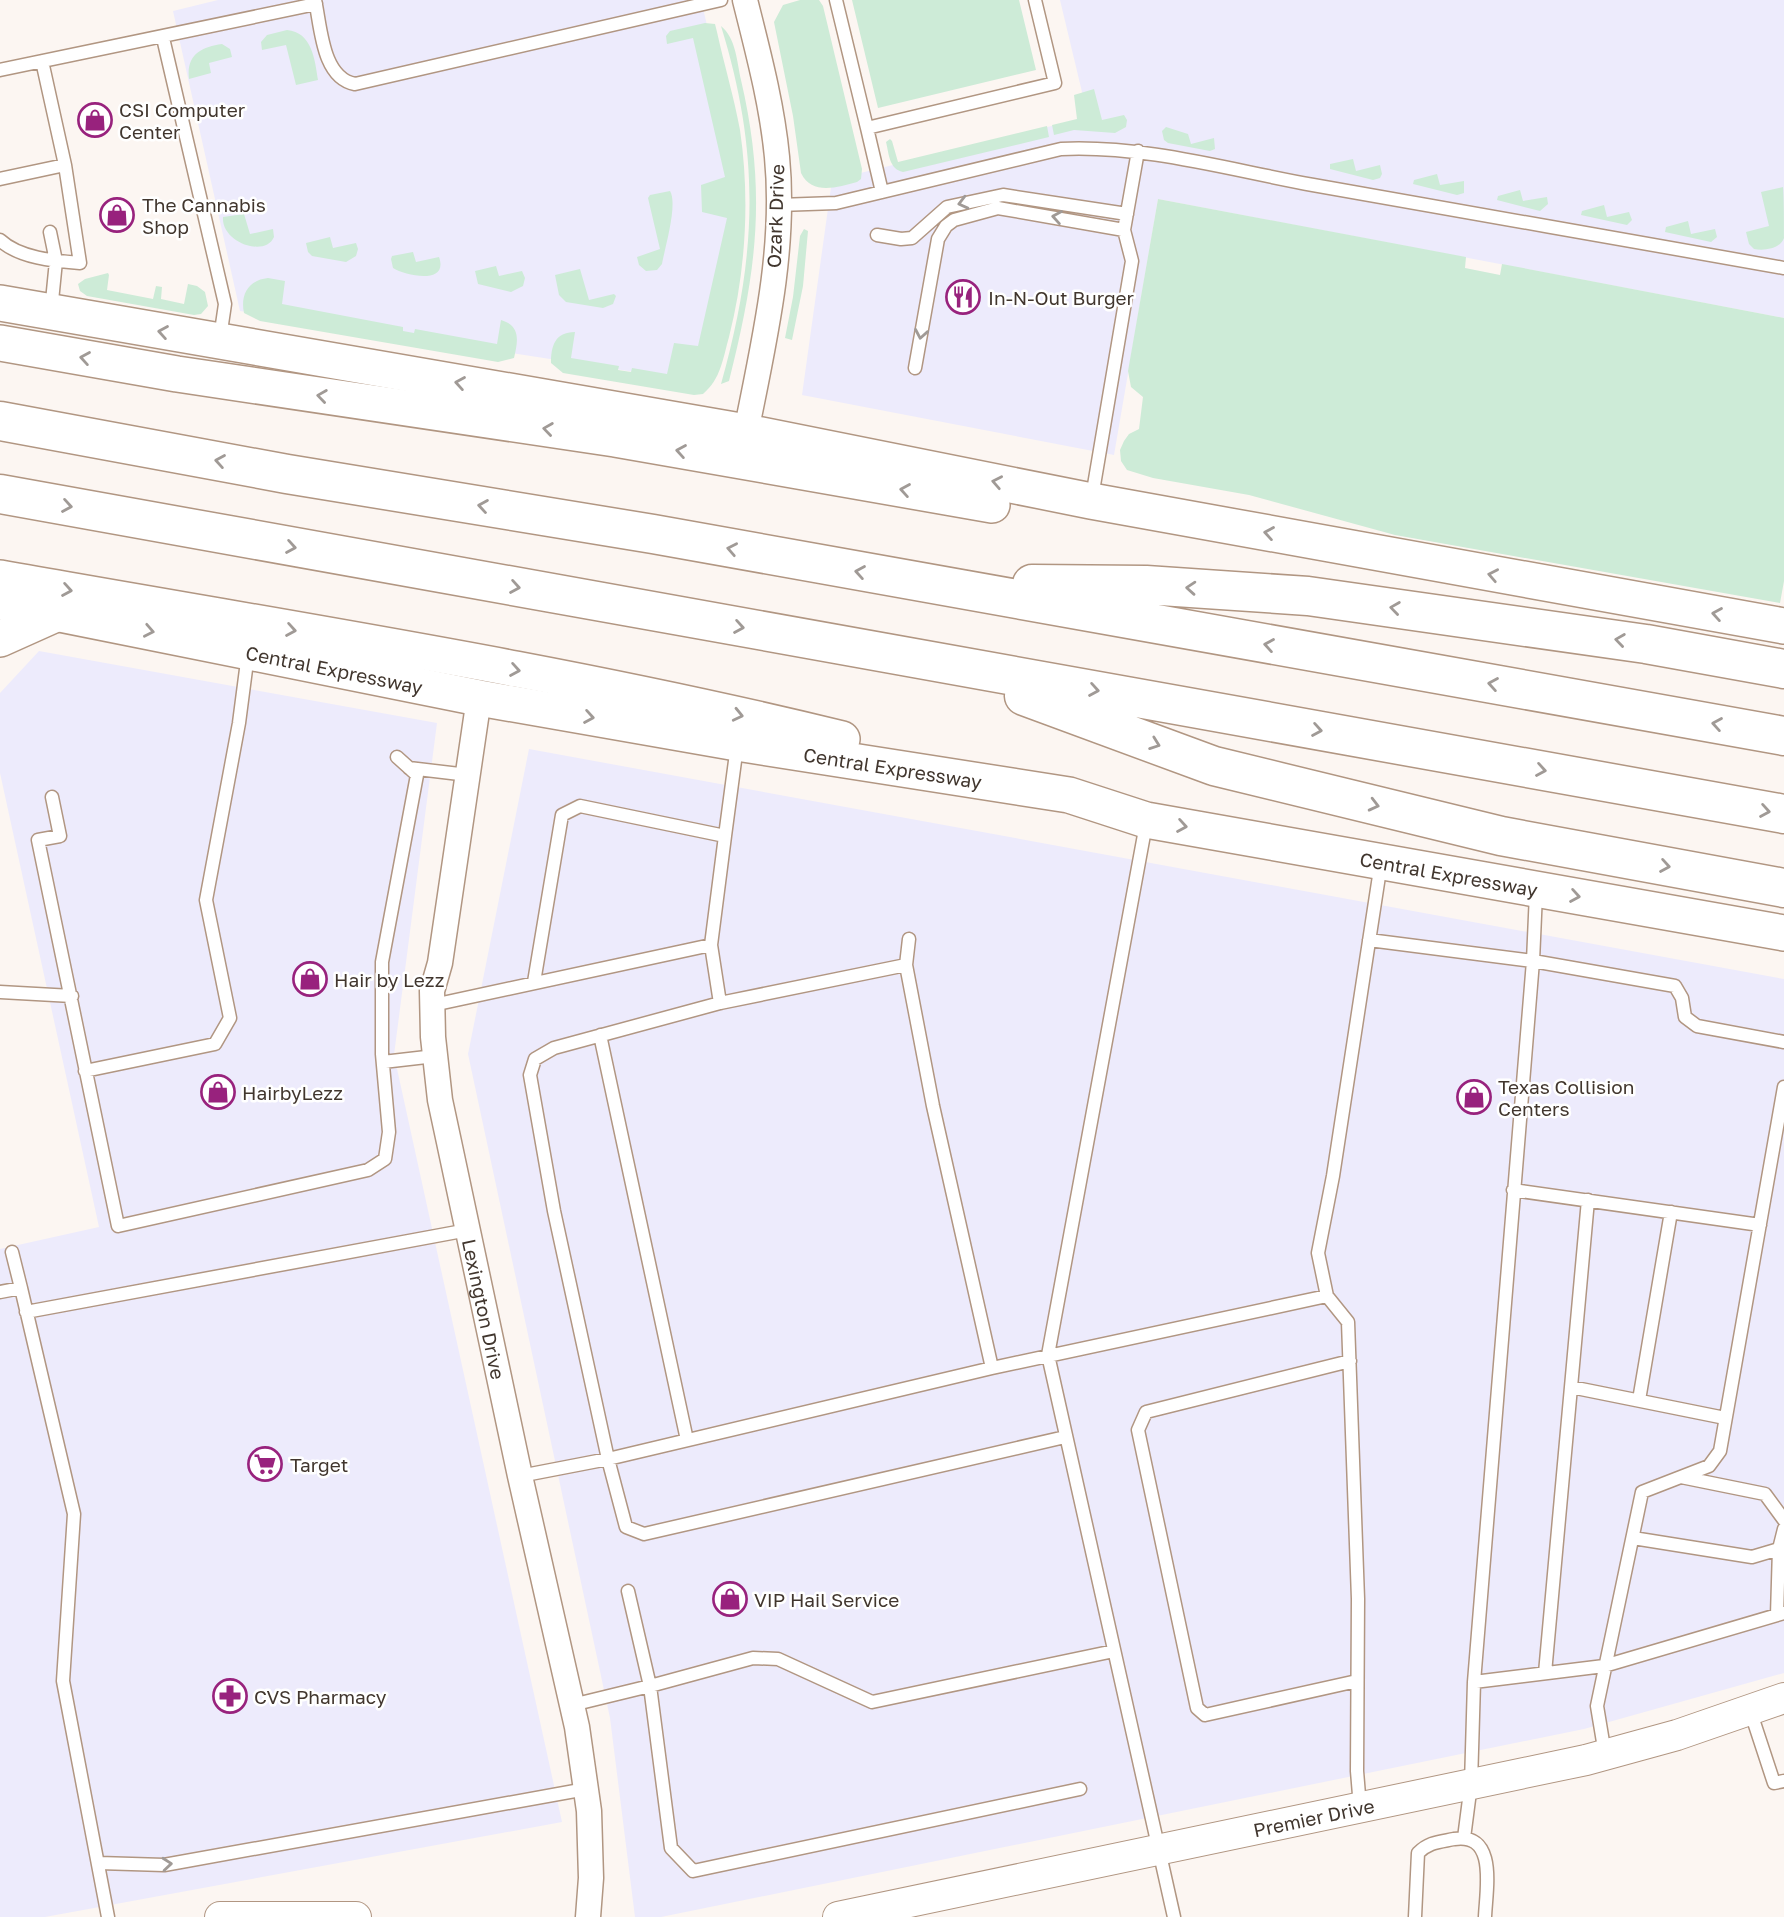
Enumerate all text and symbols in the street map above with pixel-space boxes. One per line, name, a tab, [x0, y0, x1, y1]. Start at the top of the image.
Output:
place label: CSI Computer Center	[119, 98, 246, 143]
shop icon: CSI Computer Center	[76, 101, 114, 139]
street label: Ozark Drive	[762, 163, 788, 269]
place label: The Cannabis Shop	[142, 193, 266, 238]
one-way arrow	[957, 195, 969, 209]
shop icon: The Cannabis Shop	[98, 196, 136, 234]
one-way arrow	[1051, 211, 1063, 226]
restaurant icon: In-N-Out Burger	[944, 278, 982, 316]
place label: In-N-Out Burger	[988, 286, 1135, 309]
one-way arrow	[157, 325, 169, 340]
one-way arrow	[914, 328, 929, 340]
one-way arrow	[79, 351, 91, 366]
one-way arrow	[454, 376, 466, 391]
one-way arrow	[317, 389, 328, 404]
one-way arrow	[542, 422, 553, 437]
one-way arrow	[675, 444, 687, 459]
one-way arrow	[214, 455, 226, 470]
one-way arrow	[991, 476, 1003, 491]
one-way arrow	[899, 483, 911, 498]
one-way arrow	[61, 498, 73, 513]
one-way arrow	[478, 499, 489, 514]
one-way arrow	[1263, 527, 1275, 542]
one-way arrow	[285, 538, 297, 553]
one-way arrow	[726, 542, 738, 557]
one-way arrow	[854, 565, 866, 580]
one-way arrow	[1487, 568, 1499, 583]
one-way arrow	[509, 578, 521, 593]
one-way arrow	[1185, 581, 1196, 596]
one-way arrow	[61, 582, 73, 597]
one-way arrow	[1389, 601, 1401, 616]
one-way arrow	[1711, 607, 1723, 622]
one-way arrow	[733, 619, 745, 634]
one-way arrow	[143, 622, 155, 637]
one-way arrow	[285, 622, 297, 637]
one-way arrow	[1615, 633, 1626, 648]
one-way arrow	[1263, 638, 1275, 653]
street label: Central Expressway	[244, 640, 425, 698]
one-way arrow	[509, 662, 521, 677]
one-way arrow	[1487, 678, 1499, 693]
one-way arrow	[1088, 682, 1100, 697]
one-way arrow	[732, 706, 744, 721]
one-way arrow	[583, 709, 595, 724]
one-way arrow	[1711, 717, 1723, 732]
one-way arrow	[1311, 722, 1323, 737]
one-way arrow	[1148, 736, 1160, 750]
street label: Central Expressway	[802, 742, 984, 793]
one-way arrow	[1535, 762, 1547, 777]
one-way arrow	[1368, 797, 1380, 811]
one-way arrow	[1759, 802, 1771, 817]
one-way arrow	[1176, 818, 1188, 833]
street label: Central Expressway	[1358, 847, 1540, 901]
one-way arrow	[1659, 858, 1671, 873]
one-way arrow	[1569, 887, 1581, 902]
shop icon: Hair by Lezz	[291, 960, 329, 998]
place label: Hair by Lezz	[334, 968, 444, 991]
shop icon: HairbyLezz	[199, 1073, 237, 1111]
place label: Texas Collision Centers	[1498, 1075, 1634, 1120]
shop icon: Texas Collision Centers	[1455, 1078, 1493, 1116]
place label: HairbyLezz	[242, 1081, 343, 1104]
street label: Lexington Drive	[458, 1237, 511, 1381]
supermarket icon: Target	[246, 1445, 284, 1483]
place label: Target	[290, 1453, 348, 1476]
shop icon: VIP Hail Service	[711, 1580, 749, 1618]
place label: VIP Hail Service	[754, 1588, 899, 1611]
pharmacy icon: CVS Pharmacy	[211, 1677, 249, 1715]
place label: CVS Pharmacy	[254, 1685, 387, 1708]
street label: Premier Drive	[1251, 1793, 1376, 1841]
one-way arrow	[162, 1857, 173, 1872]

